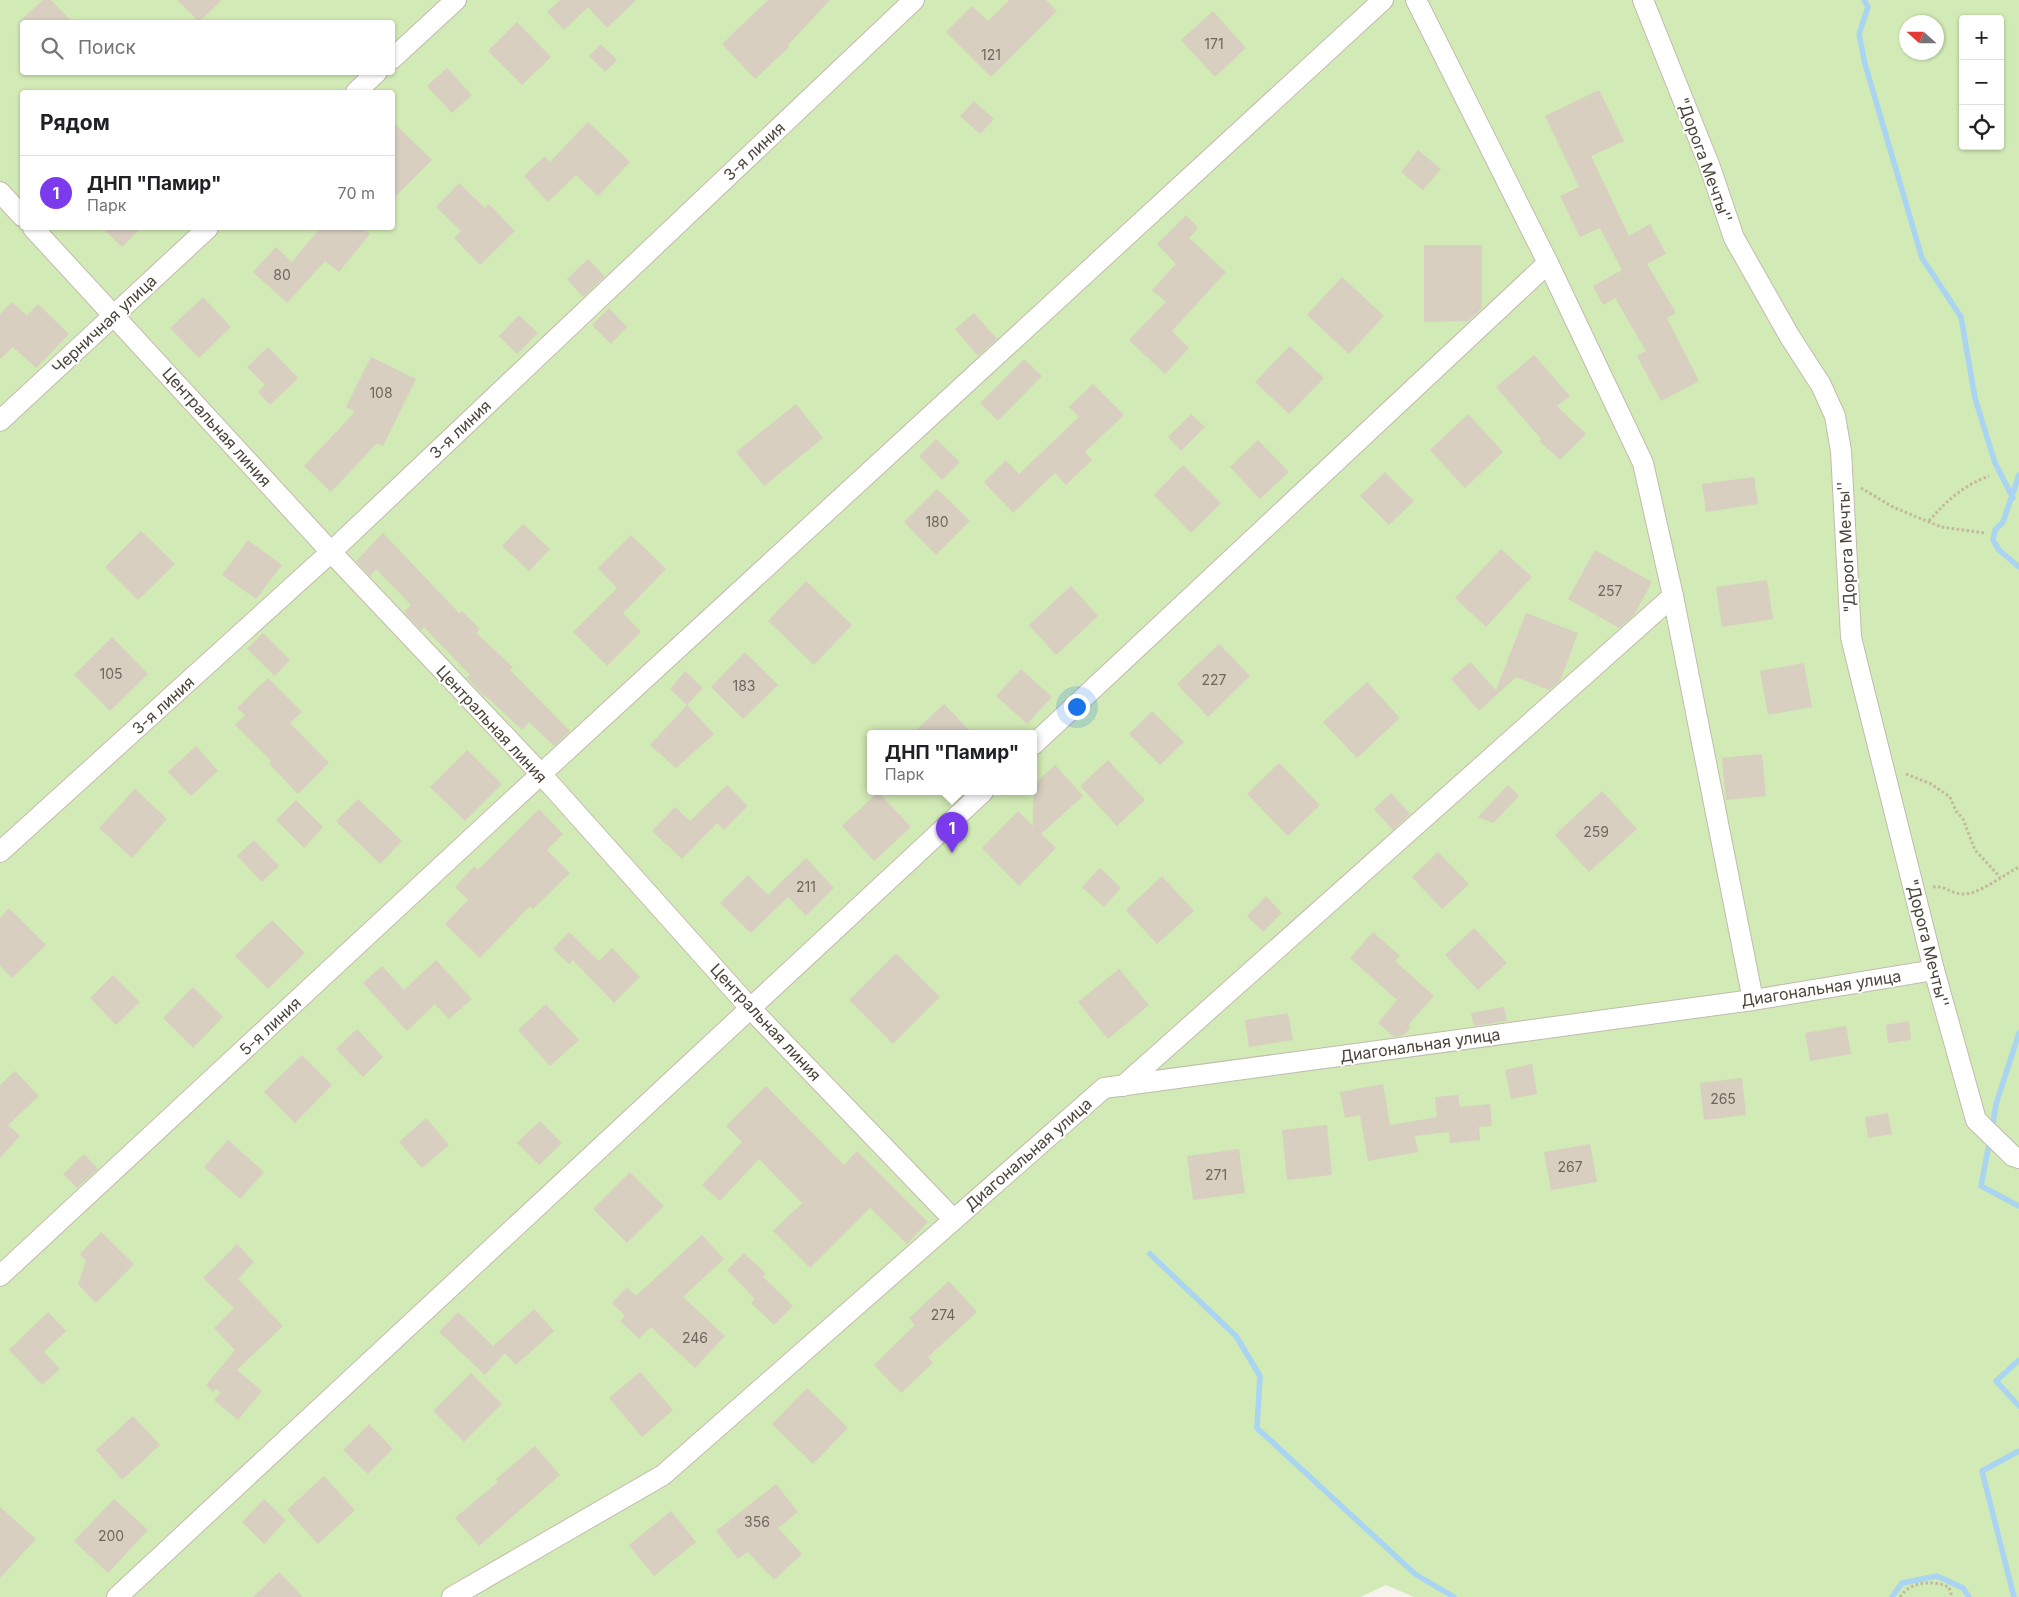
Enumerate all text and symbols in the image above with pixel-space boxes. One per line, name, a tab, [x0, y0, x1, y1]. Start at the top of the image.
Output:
north arrow	[1899, 15, 1944, 60]
map controls	[1959, 15, 2004, 150]
button: +	[1959, 15, 2004, 60]
search box	[20, 20, 395, 75]
icon: search	[38, 34, 66, 62]
house number: 171	[1204, 35, 1224, 52]
text: Поиск	[78, 36, 136, 59]
house number: 121	[981, 46, 1001, 63]
button: −	[1959, 60, 2004, 105]
street label: "Дорога Мечты''	[1673, 95, 1737, 225]
button: locate	[1959, 105, 2004, 150]
text: Рядом	[40, 110, 110, 135]
street label: 3-я линия	[719, 117, 789, 185]
text: ДНП "Памир"	[87, 172, 221, 195]
text: 1	[53, 183, 59, 203]
text: 70 m	[338, 183, 375, 203]
text: Парк	[87, 195, 126, 215]
house number: 80	[273, 266, 291, 283]
street label: Черничная улица	[48, 270, 160, 378]
street label: Центральная линия	[158, 363, 276, 491]
house number: 108	[369, 384, 393, 401]
street label: 3-я линия	[425, 395, 495, 463]
street label: "Дорога Мечты''	[1833, 481, 1859, 613]
house number: 180	[925, 513, 949, 530]
house number: 257	[1598, 582, 1623, 599]
street label: Центральная линия	[432, 661, 552, 787]
house number: 105	[99, 665, 123, 682]
house number: 227	[1202, 671, 1227, 688]
street label: 3-я линия	[128, 672, 198, 738]
house number: 183	[732, 677, 756, 694]
your location	[1064, 694, 1090, 720]
popup	[867, 730, 1037, 795]
text: ДНП "Памир"	[885, 741, 1019, 764]
text: Парк	[885, 764, 924, 784]
pin: 1	[936, 812, 968, 853]
house number: 259	[1583, 823, 1609, 840]
street label: "Дорога Мечты''	[1902, 877, 1954, 1009]
house number: 211	[796, 878, 816, 895]
street label: Центральная линия	[706, 959, 826, 1085]
street label: Диагональная улица	[1740, 965, 1902, 1011]
street label: 5-я линия	[235, 992, 305, 1060]
street label: Диагональная улица	[1339, 1024, 1501, 1066]
house number: 265	[1710, 1090, 1736, 1107]
street label: Диагональная улица	[960, 1093, 1096, 1215]
house number: 267	[1557, 1158, 1583, 1175]
house number: 271	[1205, 1166, 1227, 1183]
house number: 274	[931, 1306, 955, 1323]
house number: 246	[682, 1329, 708, 1346]
house number: 356	[744, 1513, 770, 1530]
house number: 200	[98, 1527, 124, 1544]

